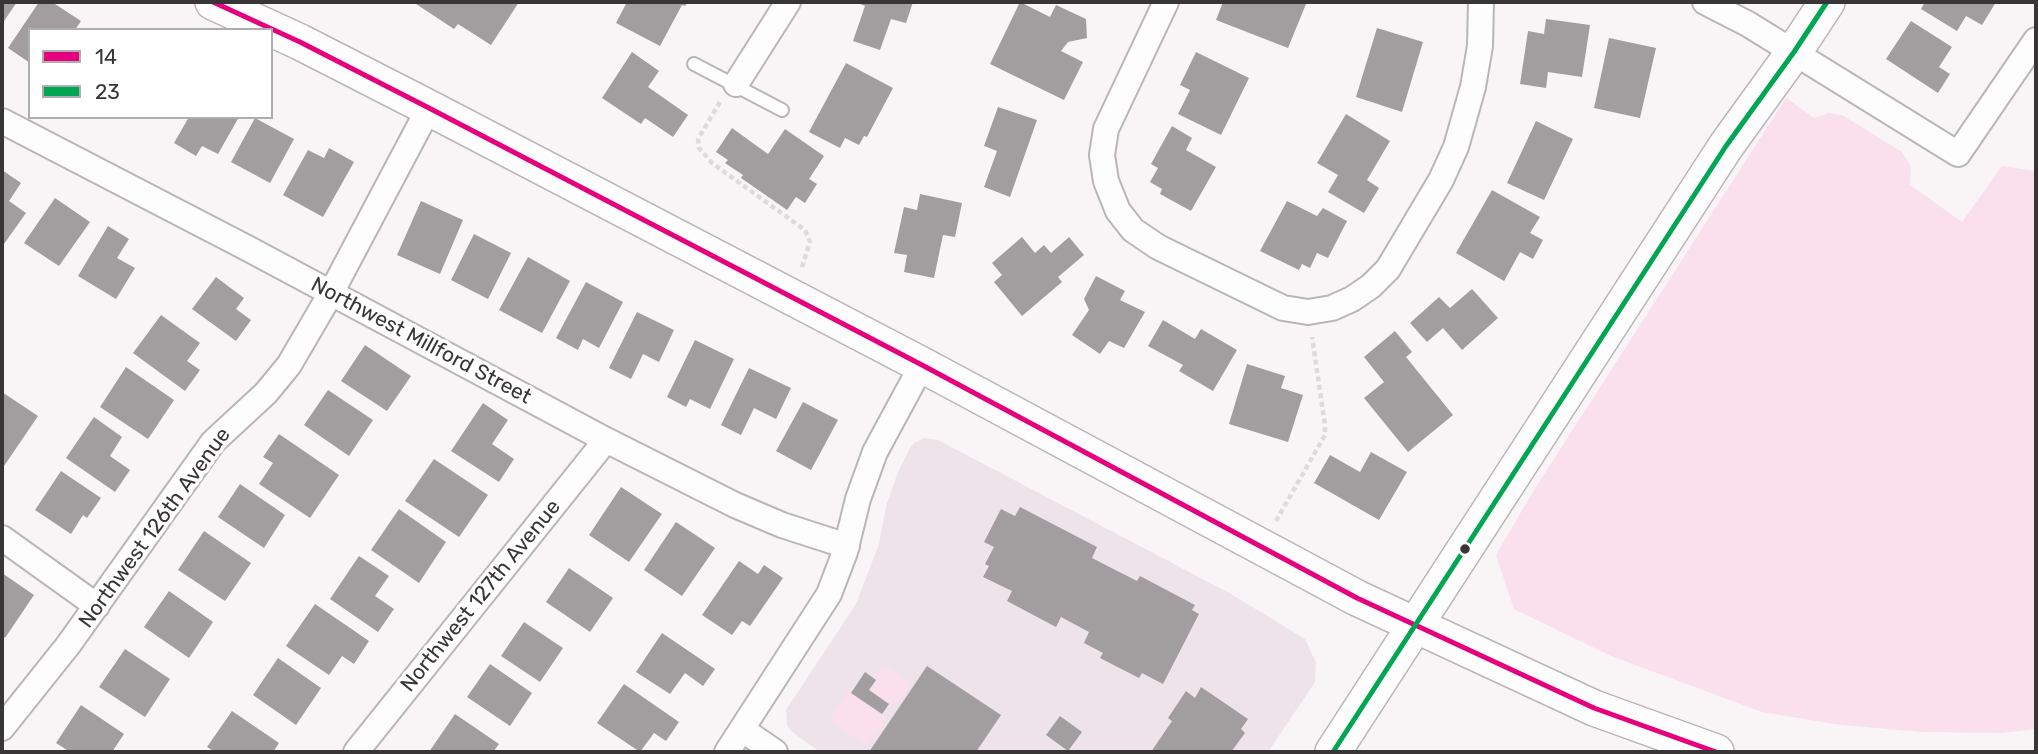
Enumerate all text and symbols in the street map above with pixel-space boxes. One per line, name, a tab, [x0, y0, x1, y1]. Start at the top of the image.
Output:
legend	[28, 28, 273, 119]
text: 14	[95, 44, 117, 69]
text: 23	[95, 79, 120, 104]
street label: Northwest Millford Street	[307, 272, 535, 410]
street label: Northwest 126th Avenue	[74, 423, 236, 633]
street label: Northwest 127th Avenue	[396, 495, 566, 697]
unlabelled marker	[1458, 542, 1472, 556]

